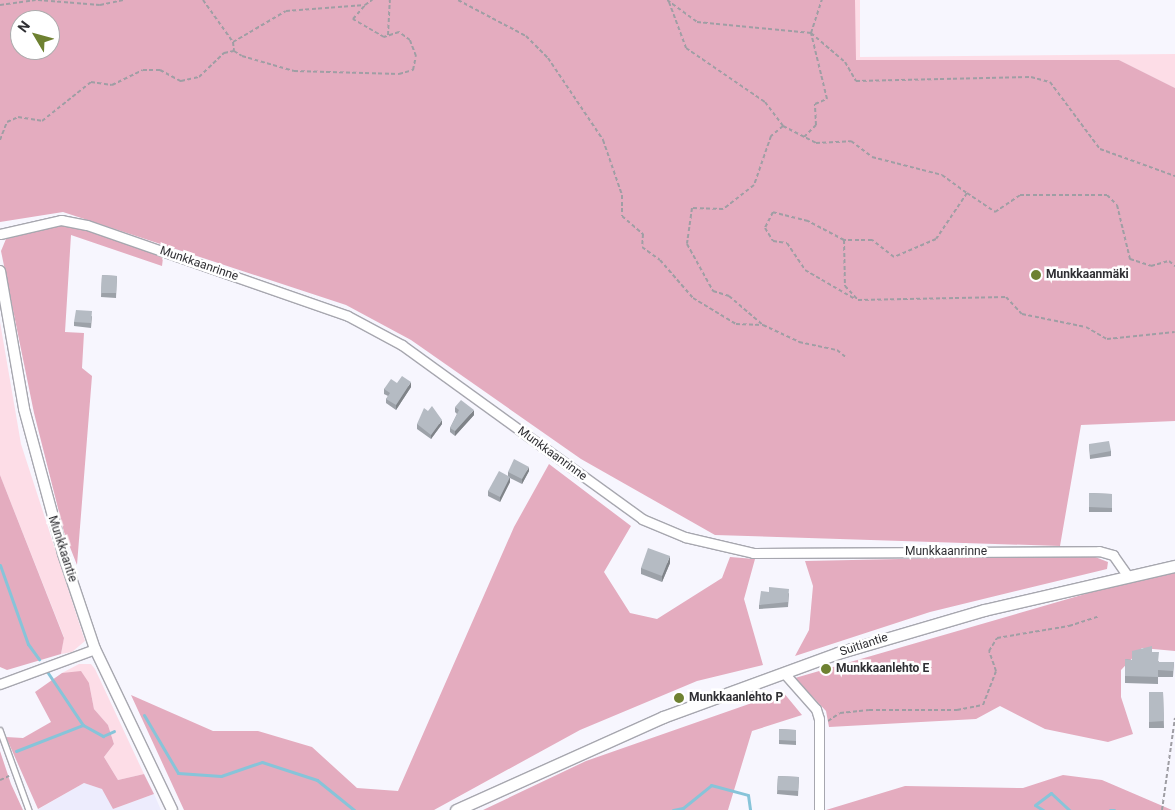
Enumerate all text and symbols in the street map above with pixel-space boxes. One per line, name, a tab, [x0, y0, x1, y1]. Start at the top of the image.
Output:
north arrow	[10, 10, 60, 60]
text: N	[14, 18, 33, 35]
street label: Munkkaanrinne	[158, 244, 240, 284]
place label: Munkkaanmäki	[1046, 268, 1129, 282]
marker: Munkkaanmäki	[1030, 269, 1042, 281]
street label: Munkkaanrinne	[515, 424, 589, 484]
street label: Munkkaantie	[45, 514, 79, 584]
street label: Munkkaanrinne	[905, 545, 987, 559]
street label: Suitiantie	[838, 630, 890, 660]
place label: Munkkaanlehto E	[836, 662, 929, 676]
marker: Munkkaanlehto E	[820, 663, 832, 675]
place label: Munkkaanlehto P	[689, 691, 783, 705]
marker: Munkkaanlehto P	[673, 692, 685, 704]

